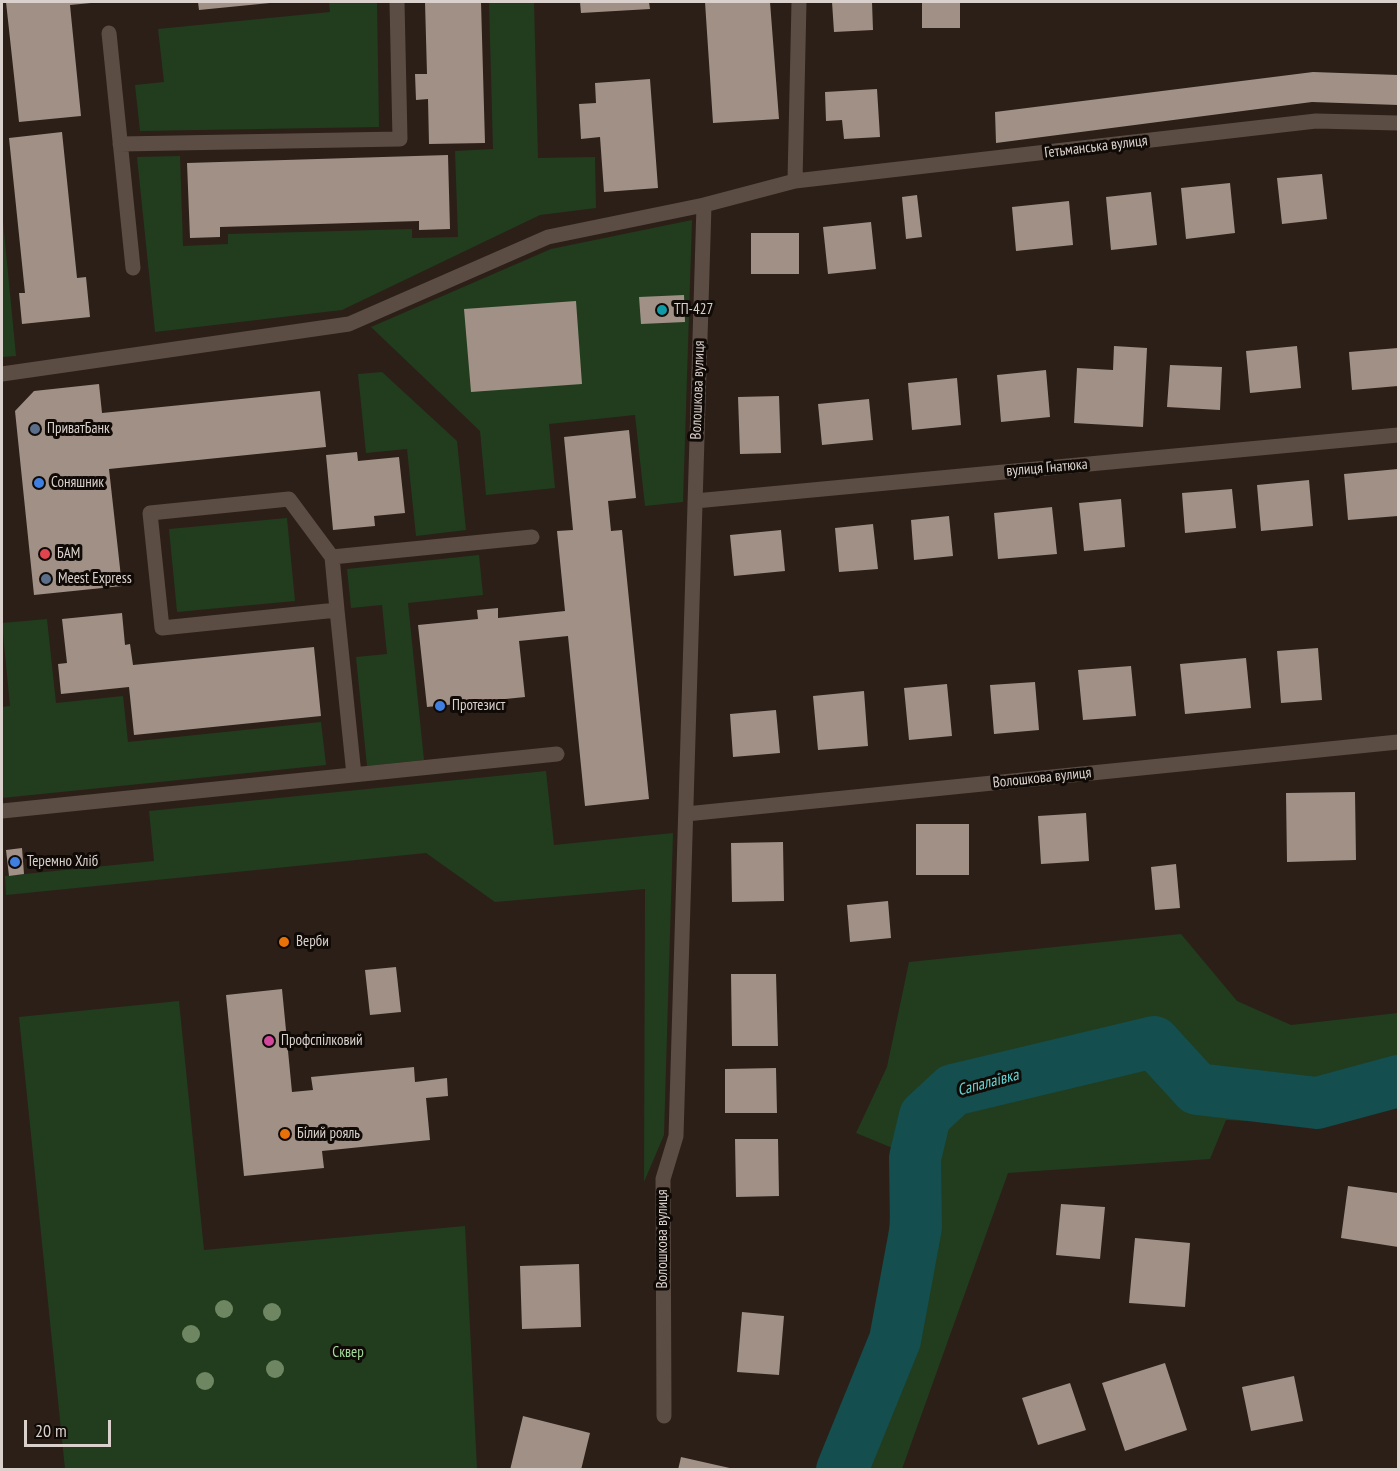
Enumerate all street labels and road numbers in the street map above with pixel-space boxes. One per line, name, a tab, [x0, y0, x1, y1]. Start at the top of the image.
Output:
street label: Гетьманська вулиця	[1043, 132, 1149, 162]
street label: Волошкова вулиця	[687, 340, 709, 440]
street label: вулиця Гнатюка	[1006, 455, 1088, 481]
street label: Волошкова вулиця	[992, 764, 1092, 792]
street label: Волошкова вулиця	[654, 1189, 672, 1289]

